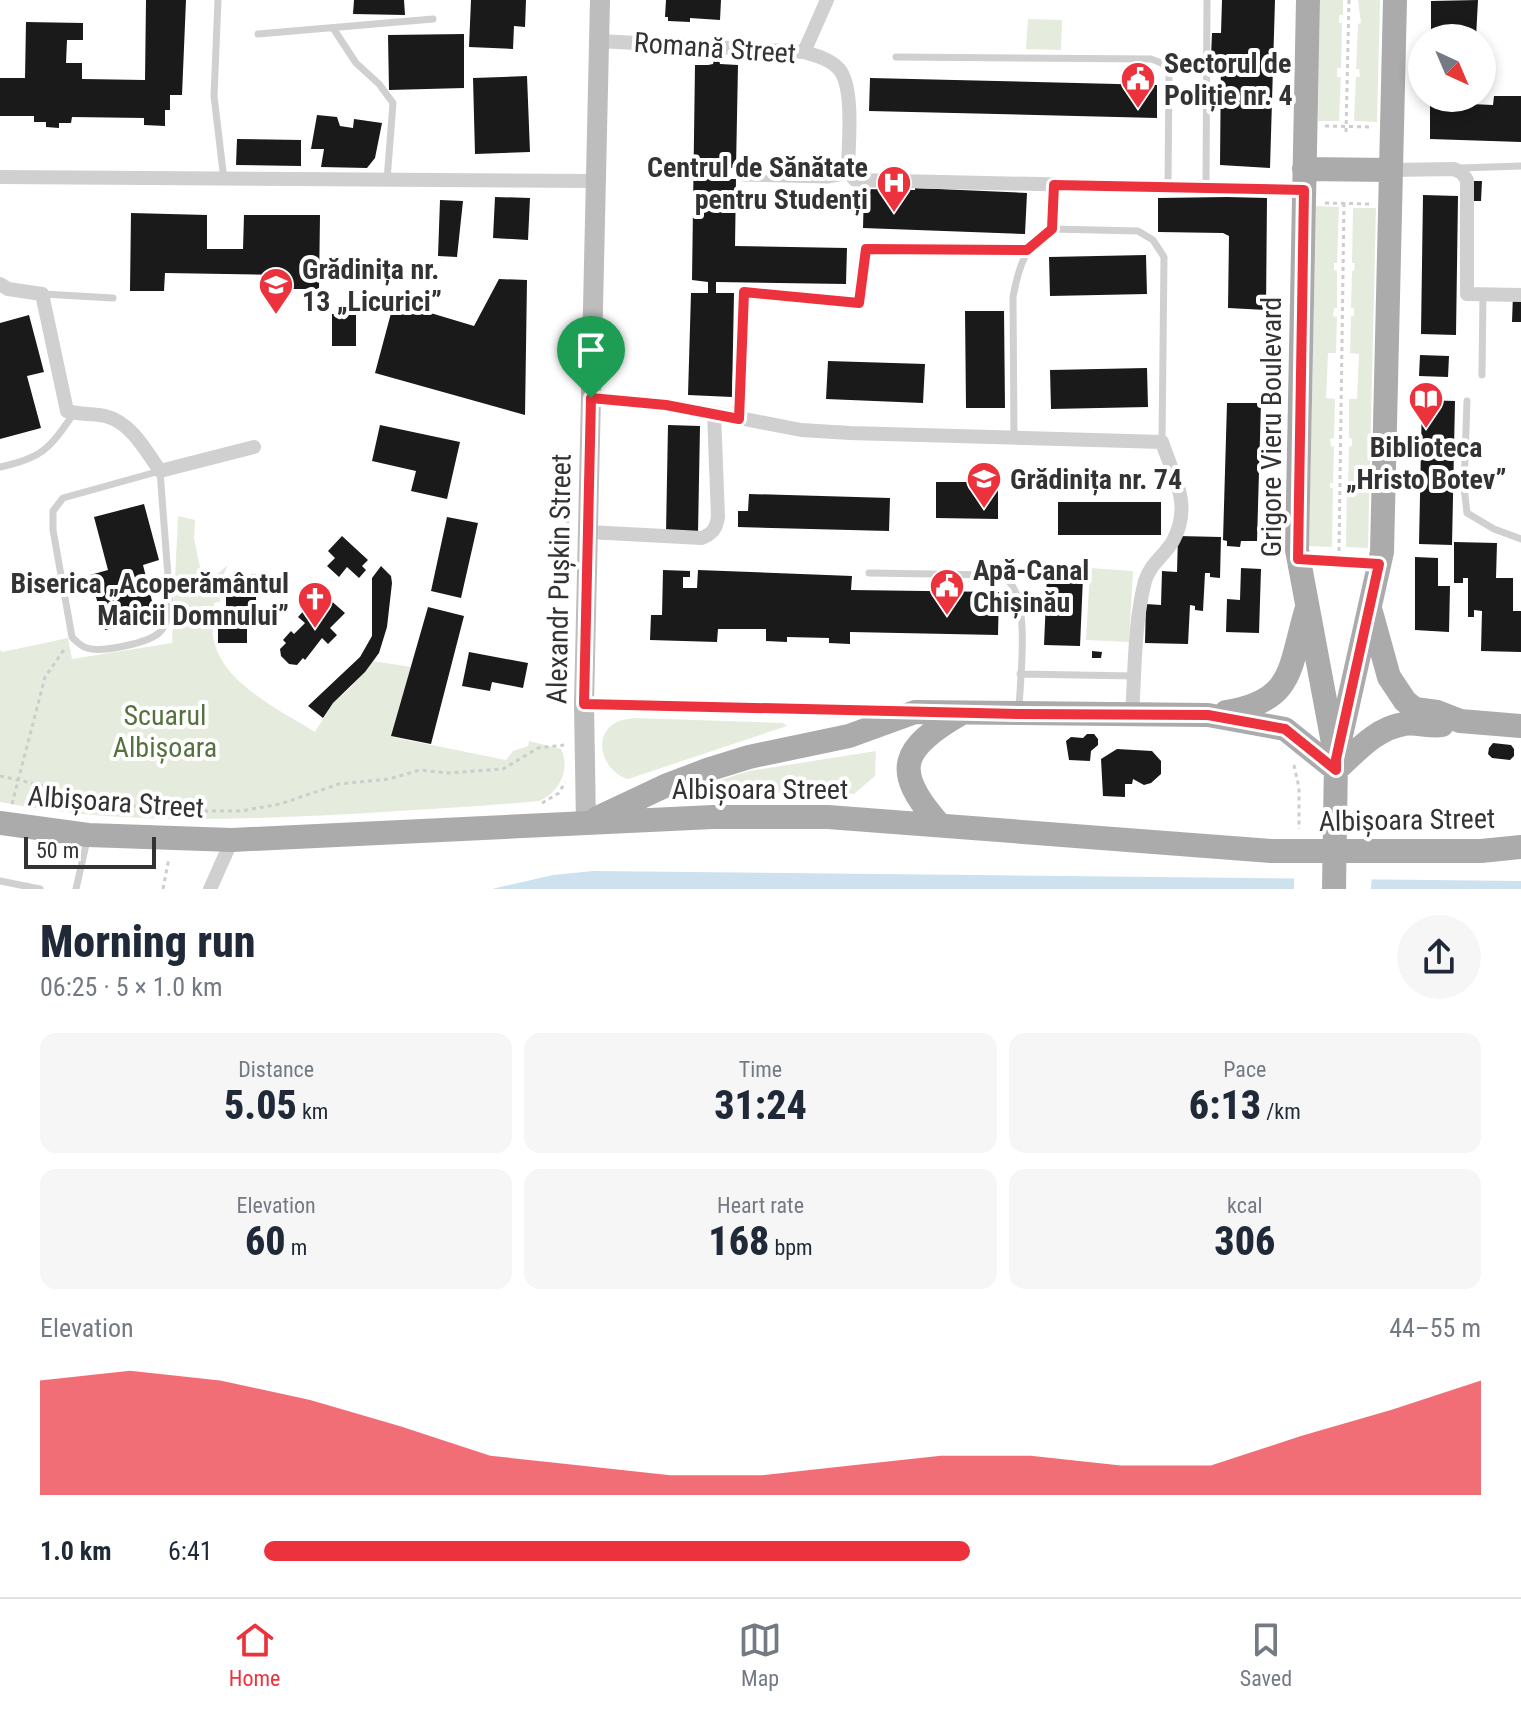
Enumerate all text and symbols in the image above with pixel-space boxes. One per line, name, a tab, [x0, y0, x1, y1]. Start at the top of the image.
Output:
north arrow	[1408, 24, 1496, 112]
map controls	[1408, 24, 1496, 112]
street label: Romană Street	[633, 26, 797, 70]
place label: Sectorul de Poliție nr. 4	[1164, 47, 1293, 112]
public building icon: Sectorul de Poliție nr. 4	[1119, 60, 1157, 110]
place label: Centrul de Sănătate pentru Studenți	[647, 151, 868, 216]
hospital icon: Centrul de Sănătate pentru Studenți	[875, 164, 913, 214]
place label: Grădinița nr. 13 „Licurici”	[302, 253, 442, 318]
school or university icon: Grădinița nr. 13 „Licurici”	[257, 266, 295, 316]
street label: Grigore Vieru Boulevard	[1255, 297, 1288, 557]
pin	[557, 316, 625, 398]
icon: arrive	[569, 328, 613, 372]
library icon: Biblioteca „Hristo Botev”	[1407, 380, 1445, 430]
place label: Biblioteca „Hristo Botev”	[1346, 431, 1506, 496]
street label: Alexandr Pușkin Street	[540, 454, 578, 704]
school or university icon: Grădinița nr. 74	[965, 460, 1003, 510]
place label: Grădinița nr. 74	[1010, 463, 1182, 496]
place label: Apă-Canal Chișinău	[973, 554, 1089, 619]
place label: Biserica „Acoperământul Maicii Domnului”	[11, 567, 289, 632]
public building icon: Apă-Canal Chișinău	[928, 567, 966, 617]
church icon: Biserica „Acoperământul Maicii Domnului”	[296, 580, 334, 630]
park label: Scuarul Albișoara	[113, 699, 217, 764]
street label: Albișoara Street	[672, 773, 848, 806]
street label: Albișoara Street	[27, 779, 205, 825]
street label: Albișoara Street	[1318, 802, 1496, 838]
scale bar	[24, 833, 156, 869]
text: 50 m	[36, 838, 79, 863]
button: share	[1397, 915, 1481, 999]
text: Morning run	[40, 916, 256, 968]
text: 06:25 · 5 × 1.0 km	[40, 972, 222, 1002]
text: Distance	[238, 1057, 314, 1082]
text: Time	[739, 1057, 782, 1082]
text: Pace	[1223, 1057, 1266, 1082]
text: 5.05	[224, 1082, 297, 1129]
text: 31:24	[714, 1082, 807, 1129]
text: 6:13	[1189, 1082, 1261, 1129]
text: km	[297, 1099, 328, 1124]
text: /km	[1261, 1099, 1301, 1124]
text: Elevation	[237, 1193, 316, 1218]
text: Heart rate	[717, 1193, 804, 1218]
text: kcal	[1227, 1193, 1263, 1218]
text: 60	[245, 1218, 286, 1265]
text: 168	[708, 1218, 769, 1265]
text: 306	[1214, 1218, 1275, 1265]
text: m	[286, 1235, 307, 1260]
text: bpm	[769, 1235, 813, 1260]
text: Elevation	[40, 1313, 134, 1343]
text: 44–55 m	[1389, 1313, 1481, 1343]
text: 1.0 km	[40, 1536, 112, 1566]
text: 6:41	[168, 1536, 213, 1566]
tab: Home	[229, 1618, 280, 1691]
tab: Map	[738, 1618, 782, 1691]
tab: Saved	[1240, 1618, 1292, 1691]

